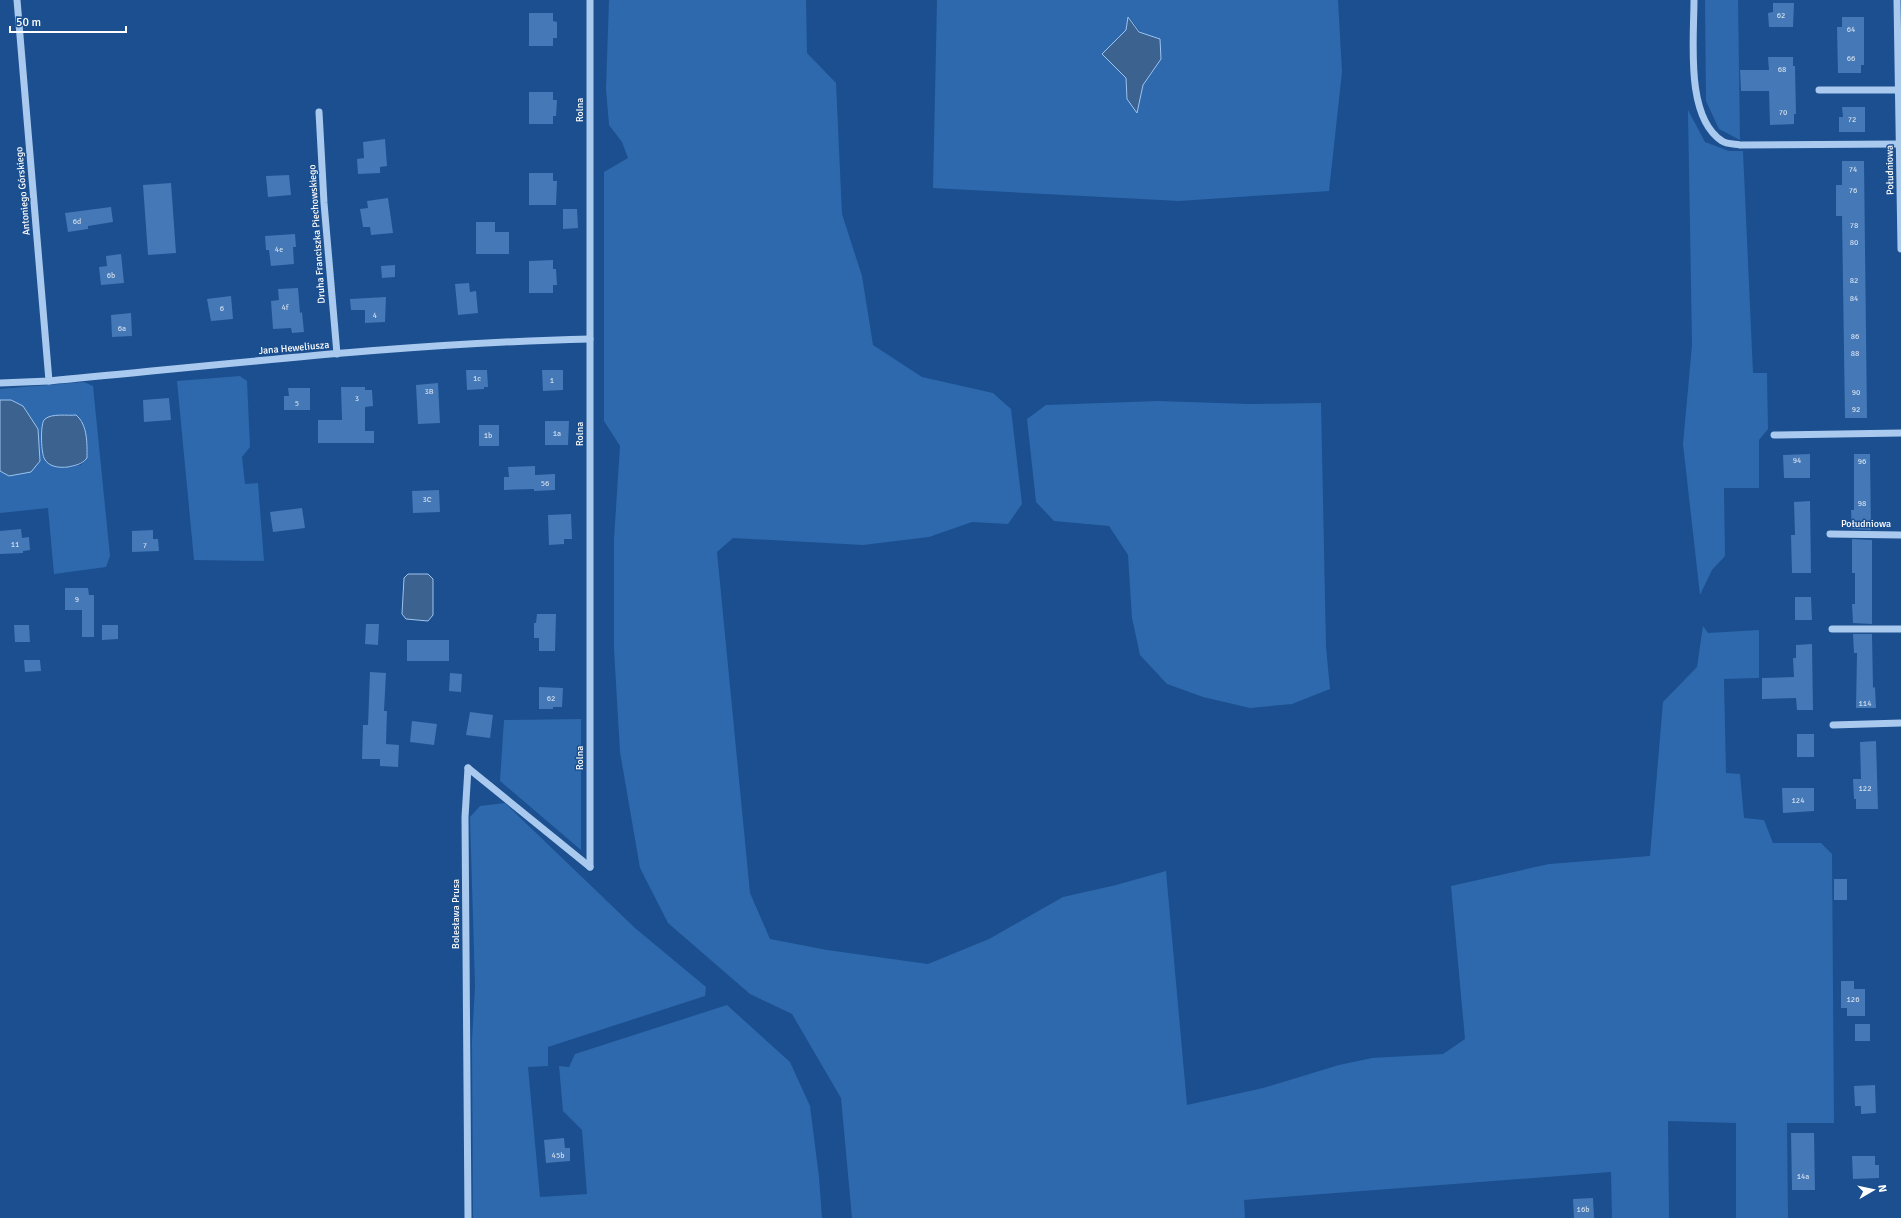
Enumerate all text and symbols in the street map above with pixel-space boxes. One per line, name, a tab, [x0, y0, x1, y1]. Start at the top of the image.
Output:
scale bar	[10, 8, 126, 34]
house number: 62	[1777, 10, 1785, 20]
text: 50 m	[16, 15, 41, 30]
house number: 64	[1847, 24, 1856, 34]
house number: 66	[1847, 53, 1855, 63]
house number: 68	[1778, 64, 1786, 74]
street label: Rolna	[574, 98, 586, 122]
house number: 70	[1779, 107, 1787, 117]
house number: 72	[1848, 114, 1856, 124]
street label: Południowa	[1884, 145, 1896, 195]
street label: Antoniego Górskiego	[13, 146, 33, 236]
street label: Druha Franciszka Piechowskiego	[306, 164, 328, 304]
house number: 74	[1849, 164, 1858, 174]
house number: 76	[1849, 185, 1857, 195]
house number: 6d	[73, 216, 81, 226]
house number: 78	[1850, 220, 1858, 230]
house number: 80	[1850, 237, 1858, 247]
house number: 4e	[275, 244, 283, 254]
house number: 6b	[107, 270, 115, 280]
house number: 82	[1850, 275, 1858, 285]
house number: 84	[1850, 293, 1859, 303]
house number: 4f	[282, 302, 289, 312]
house number: 6	[220, 303, 224, 313]
house number: 4	[373, 310, 378, 320]
house number: 6a	[118, 323, 126, 333]
house number: 86	[1851, 331, 1859, 341]
street label: Jana Heweliusza	[258, 339, 330, 357]
house number: 88	[1851, 348, 1859, 358]
house number: 1c	[473, 373, 481, 383]
house number: 1	[550, 375, 554, 385]
house number: 3B	[424, 386, 434, 396]
house number: 90	[1852, 387, 1860, 397]
house number: 3	[355, 393, 359, 403]
house number: 5	[295, 398, 299, 408]
house number: 92	[1852, 404, 1860, 414]
street label: Rolna	[574, 422, 586, 446]
house number: 1a	[553, 428, 561, 438]
house number: 1b	[484, 430, 492, 440]
house number: 94	[1793, 455, 1802, 465]
house number: 96	[1858, 456, 1866, 466]
house number: 56	[541, 478, 549, 488]
house number: 3C	[422, 494, 432, 504]
house number: 98	[1858, 498, 1866, 508]
street label: Południowa	[1841, 518, 1891, 530]
house number: 11	[11, 539, 19, 549]
house number: 7	[143, 540, 147, 550]
house number: 9	[75, 594, 79, 604]
house number: 62	[547, 693, 555, 703]
house number: 114	[1859, 698, 1872, 708]
street label: Rolna	[574, 746, 586, 770]
house number: 122	[1859, 783, 1871, 793]
house number: 124	[1792, 795, 1805, 805]
street label: Bolesława Prusa	[450, 879, 462, 949]
house number: 126	[1847, 994, 1859, 1004]
house number: 45b	[552, 1150, 564, 1160]
north arrow	[1853, 1170, 1893, 1210]
house number: 14a	[1797, 1171, 1809, 1181]
text: N	[1875, 1184, 1889, 1193]
house number: 16b	[1577, 1204, 1589, 1214]

